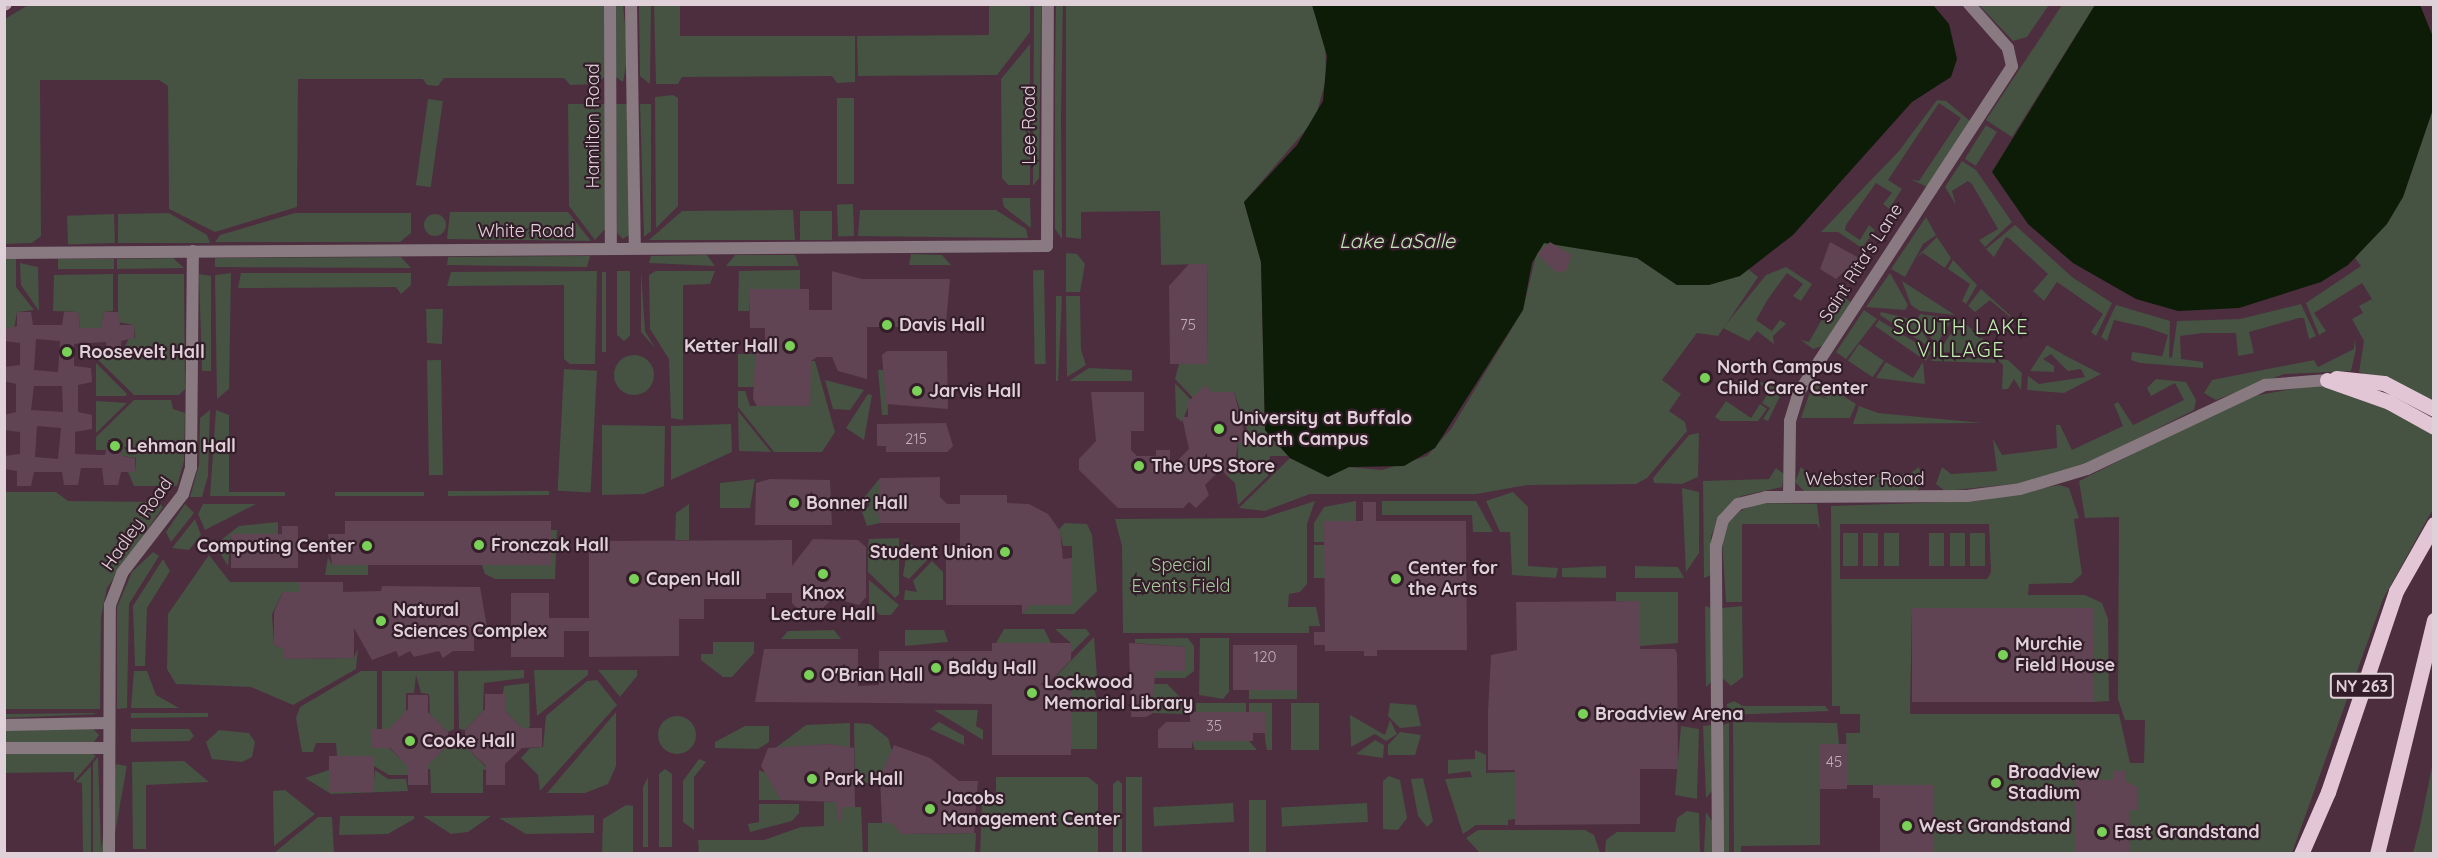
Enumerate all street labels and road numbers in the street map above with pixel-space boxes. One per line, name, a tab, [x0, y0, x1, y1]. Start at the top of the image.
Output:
street label: Hamilton Road	[582, 63, 604, 189]
street label: Lee Road	[1018, 85, 1040, 165]
street label: Saint Rita's Lane	[1815, 200, 1907, 326]
street label: White Road	[477, 220, 575, 242]
street label: Webster Road	[1805, 468, 1925, 490]
street label: Hadley Road	[97, 473, 177, 575]
road number: NY 263	[2329, 673, 2395, 699]

